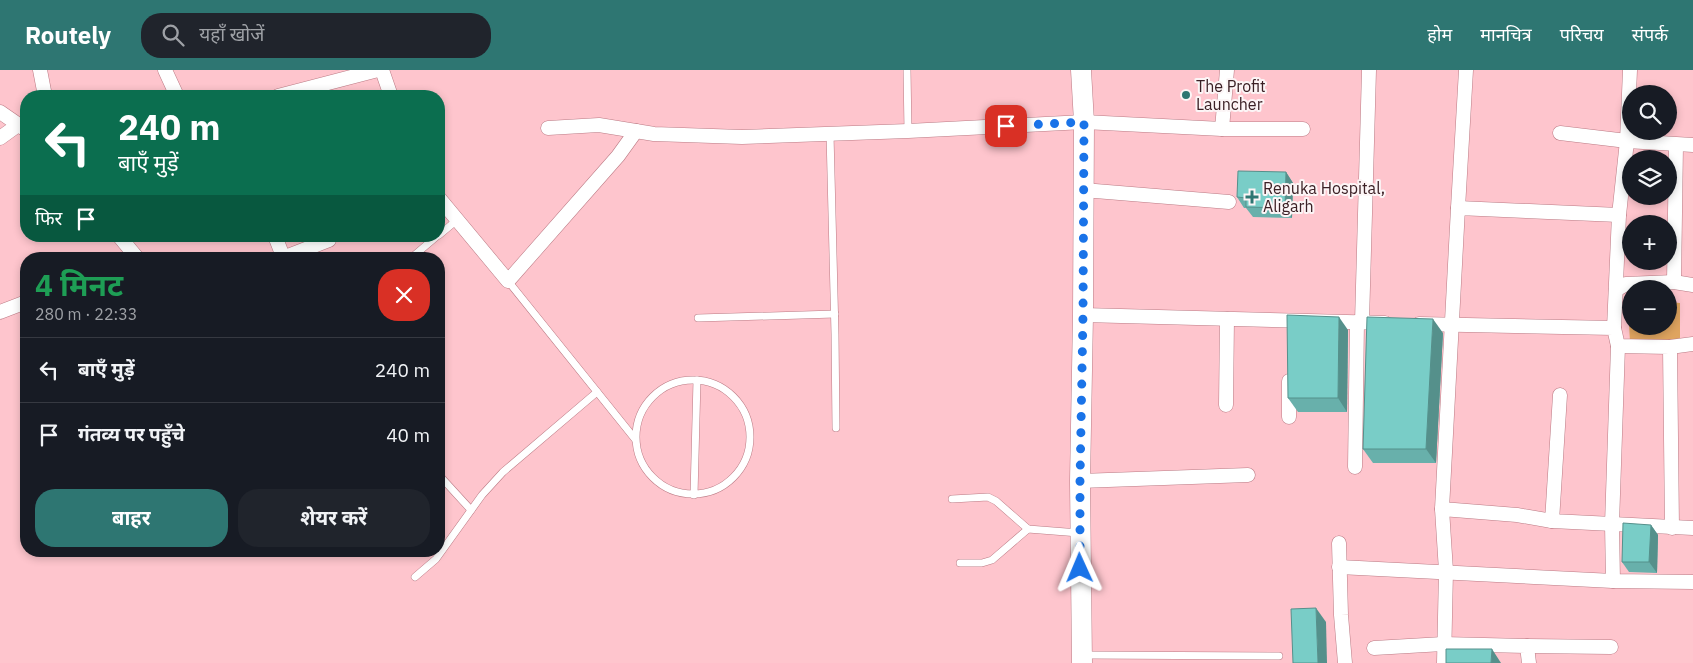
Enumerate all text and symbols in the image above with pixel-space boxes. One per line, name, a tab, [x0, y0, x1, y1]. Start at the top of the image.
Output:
search box	[141, 13, 491, 58]
text: Routely	[25, 19, 111, 51]
icon: search	[159, 21, 187, 49]
text: यहाँ खोजें	[199, 22, 264, 46]
text: होम	[1427, 23, 1452, 46]
text: मानचित्र	[1480, 23, 1532, 46]
text: परिचय	[1560, 23, 1604, 46]
text: संपर्क	[1632, 23, 1668, 46]
place label: The Profit Launcher	[1196, 76, 1266, 114]
map controls	[1622, 85, 1677, 335]
button: search	[1622, 85, 1677, 140]
marker: The Profit Launcher	[1180, 89, 1192, 101]
text: 240 m	[118, 104, 221, 150]
pin	[985, 105, 1027, 147]
icon: left	[35, 110, 100, 175]
icon: arrive	[992, 112, 1020, 140]
text: बाएँ मुड़ें	[118, 148, 179, 177]
button: layers	[1622, 150, 1677, 205]
place label: Renuka Hospital, Aligarh	[1263, 178, 1385, 216]
marker: Renuka Hospital, Aligarh	[1245, 190, 1259, 204]
icon: arrive	[72, 205, 100, 233]
text: फिर	[35, 206, 62, 230]
button: +	[1622, 215, 1677, 270]
text: 4 मिनट	[35, 265, 123, 304]
button: close	[378, 269, 430, 321]
button: −	[1622, 280, 1677, 335]
text: 280 m · 22:33	[35, 304, 137, 324]
icon: left	[35, 356, 63, 384]
text: बाएँ मुड़ें	[78, 357, 135, 381]
text: 240 m	[375, 358, 430, 382]
icon: arrive	[35, 421, 63, 449]
text: गंतव्य पर पहुँचे	[78, 422, 185, 446]
text: 40 m	[386, 423, 430, 447]
button: बाहर	[35, 489, 228, 547]
button: शेयर करें	[238, 489, 430, 547]
position arrow	[1053, 541, 1105, 593]

